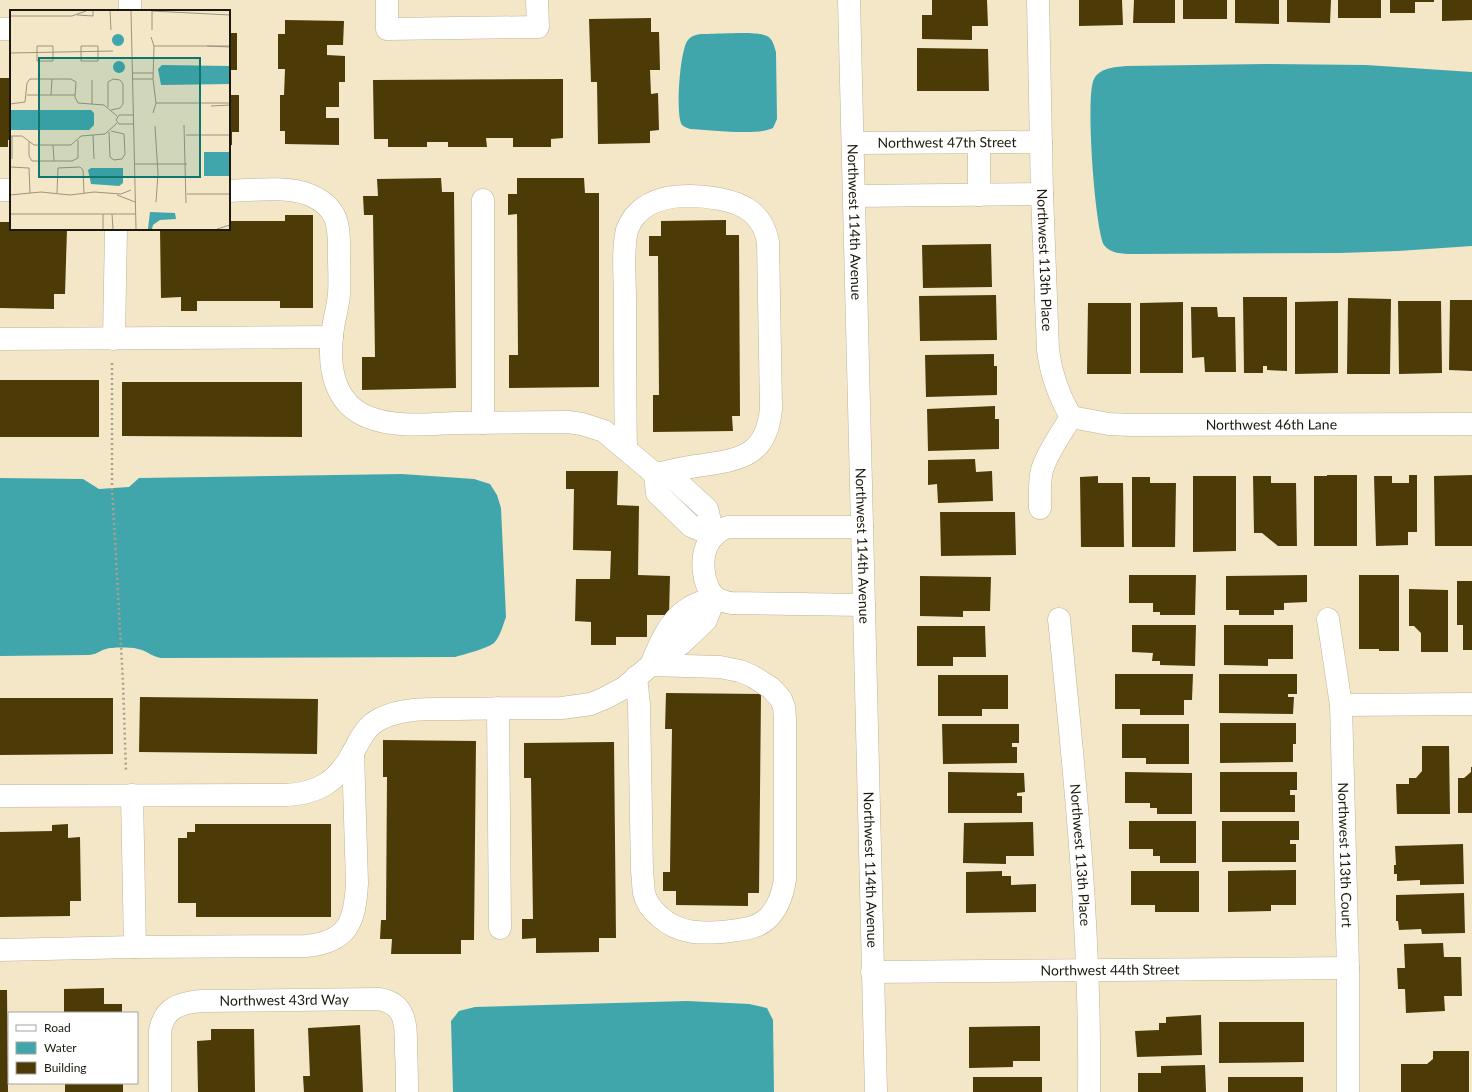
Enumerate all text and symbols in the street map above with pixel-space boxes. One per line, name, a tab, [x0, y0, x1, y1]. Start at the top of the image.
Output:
inset map	[10, 10, 230, 230]
street label: Northwest 47th Street	[877, 133, 1017, 151]
street label: Northwest 114th Avenue	[845, 144, 865, 300]
street label: Northwest 113th Place	[1034, 188, 1056, 332]
street label: Northwest 46th Lane	[1206, 415, 1337, 433]
street label: Northwest 114th Avenue	[853, 468, 873, 624]
street label: Northwest 113th Court	[1335, 782, 1356, 928]
street label: Northwest 113th Place	[1067, 783, 1094, 927]
street label: Northwest 114th Avenue	[861, 791, 881, 948]
street label: Northwest 44th Street	[1040, 960, 1180, 979]
street label: Northwest 43rd Way	[219, 990, 350, 1009]
legend	[8, 1012, 138, 1084]
text: Road	[44, 1020, 71, 1035]
text: Water	[44, 1040, 77, 1055]
text: Building	[44, 1060, 87, 1075]

